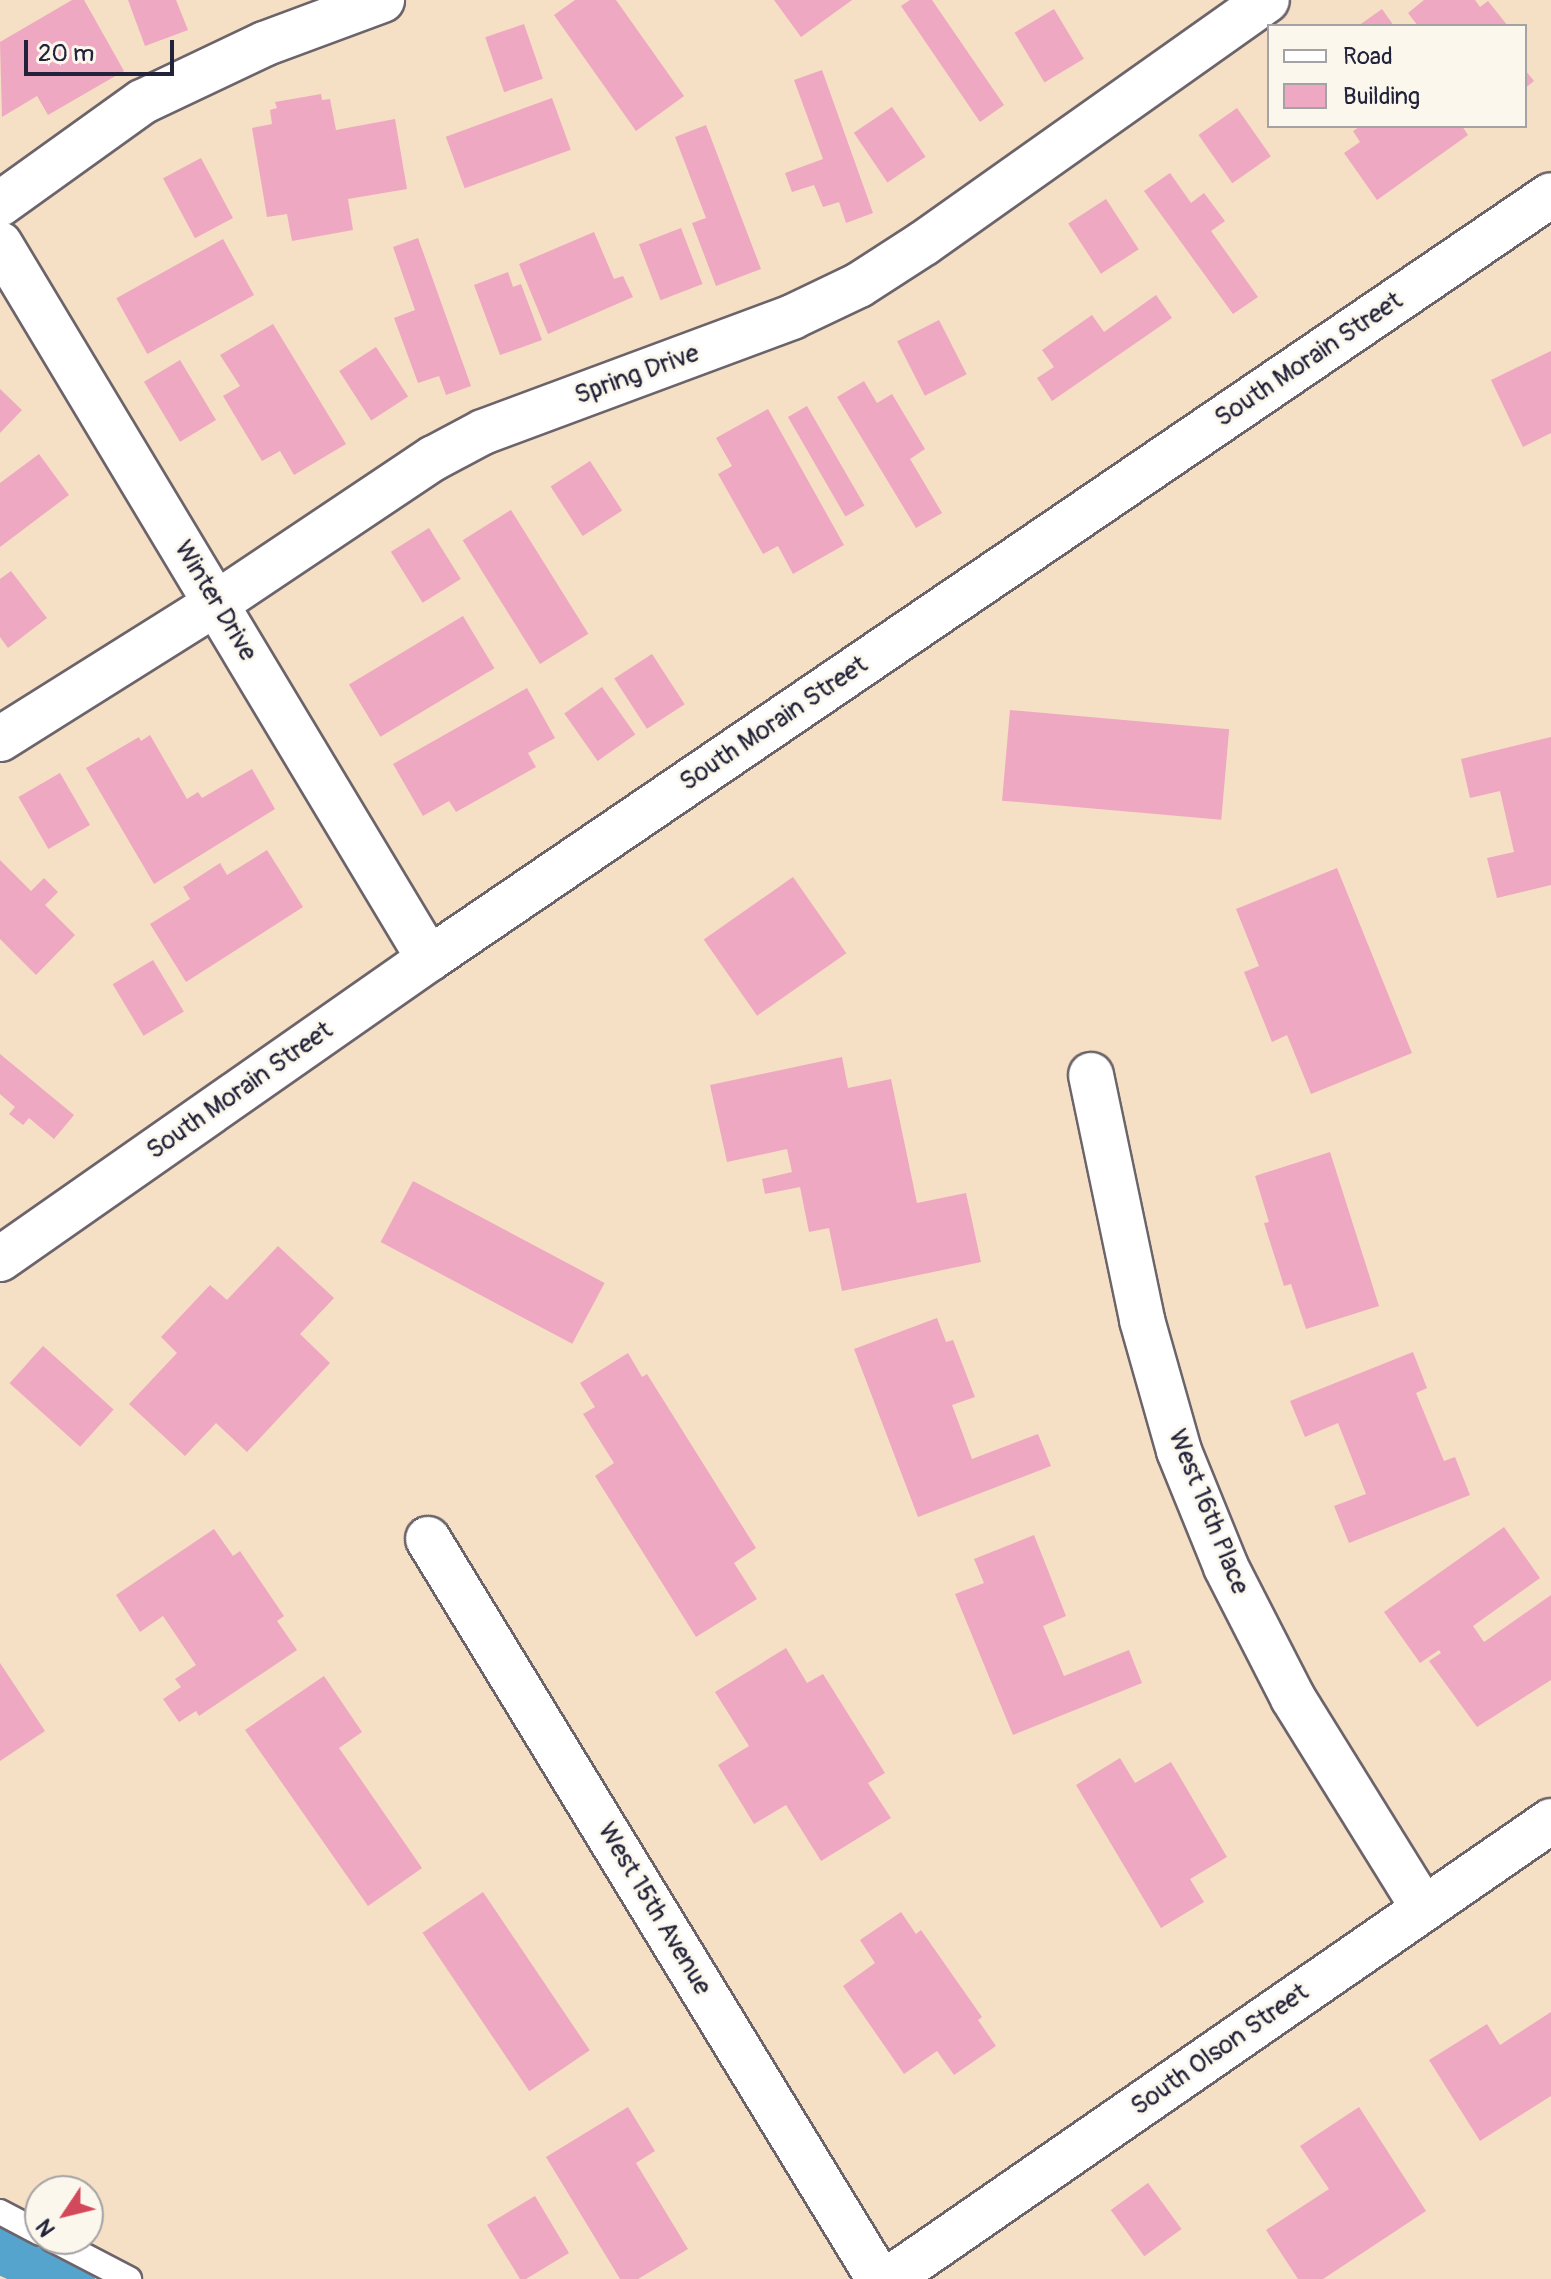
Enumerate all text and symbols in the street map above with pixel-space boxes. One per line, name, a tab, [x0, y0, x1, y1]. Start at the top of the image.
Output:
scale bar	[28, 24, 178, 74]
legend	[1267, 24, 1527, 128]
text: 20 m	[38, 39, 94, 68]
text: Road	[1343, 42, 1393, 71]
text: Building	[1343, 82, 1420, 111]
street label: South Morain Street	[1209, 286, 1409, 434]
street label: Spring Drive	[571, 338, 703, 412]
street label: Winter Drive	[167, 535, 263, 667]
street label: South Morain Street	[674, 650, 874, 798]
street label: South Morain Street	[141, 1015, 339, 1167]
street label: West 16th Place	[1161, 1425, 1255, 1599]
street label: West 15th Avenue	[590, 1817, 718, 2001]
street label: South Olson Street	[1125, 1977, 1315, 2123]
north arrow	[24, 2175, 104, 2255]
text: N	[30, 2213, 62, 2242]

